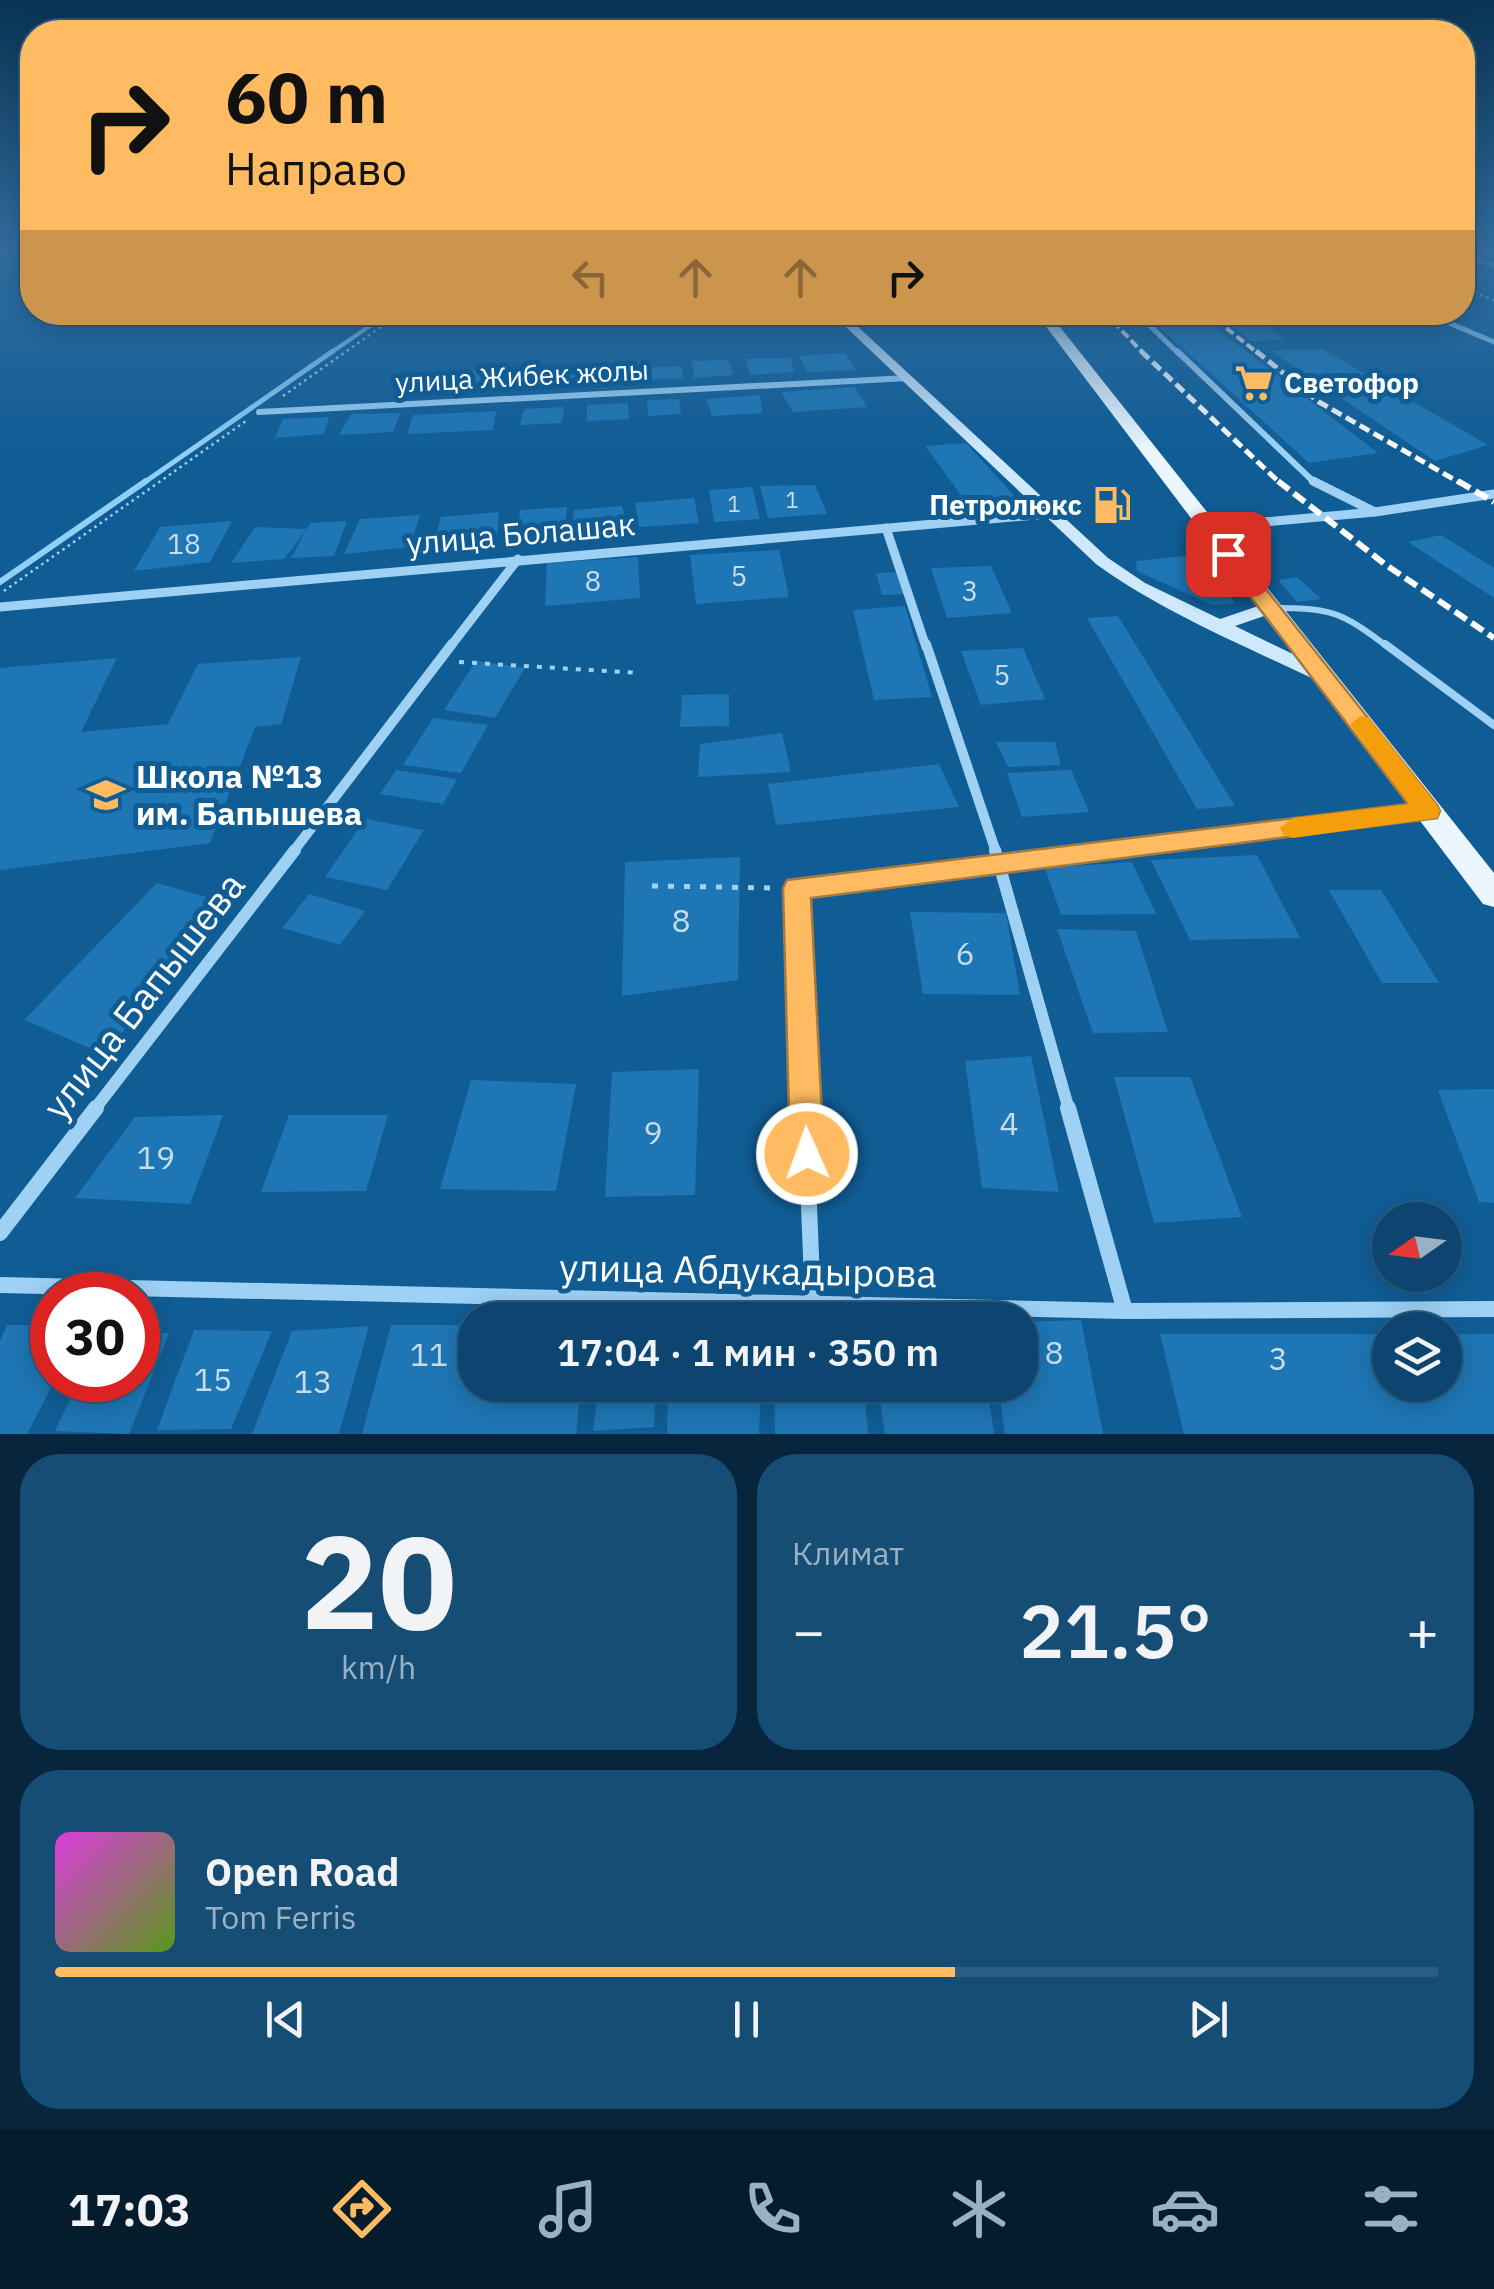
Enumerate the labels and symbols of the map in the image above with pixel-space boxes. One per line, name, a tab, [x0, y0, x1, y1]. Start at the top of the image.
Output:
street label: улица Жибек жолы	[394, 350, 650, 401]
supermarket icon: Светофор	[1233, 362, 1275, 404]
place label: Светофор	[1284, 364, 1419, 401]
fuel station icon: Петролюкс	[1091, 484, 1133, 526]
house number: 1	[785, 485, 799, 514]
place label: Петролюкс	[929, 486, 1082, 523]
house number: 1	[727, 489, 741, 518]
street label: улица Болашак	[405, 502, 637, 564]
pin	[1186, 512, 1271, 597]
house number: 18	[167, 525, 201, 562]
house number: 5	[731, 557, 747, 594]
house number: 8	[585, 562, 601, 599]
house number: 3	[962, 572, 978, 609]
house number: 5	[994, 656, 1010, 693]
place label: Школа №13 им. Бапышева	[136, 755, 362, 834]
school or university icon: Школа №13 им. Бапышева	[85, 774, 127, 816]
street label: улица Бапышева	[31, 862, 255, 1129]
house number: 8	[671, 899, 691, 941]
house number: 6	[955, 932, 975, 974]
position arrow	[755, 1102, 859, 1206]
house number: 4	[999, 1102, 1019, 1144]
house number: 9	[643, 1111, 663, 1153]
house number: 19	[137, 1136, 175, 1178]
north arrow	[1372, 1202, 1462, 1292]
street label: улица Абдукадырова	[559, 1242, 937, 1297]
speed limit sign: 30	[30, 1272, 160, 1402]
house number: 8	[1044, 1331, 1064, 1373]
house number: 11	[410, 1333, 448, 1375]
house number: 3	[1268, 1337, 1288, 1379]
house number: 15	[194, 1358, 232, 1400]
house number: 13	[294, 1360, 332, 1402]

